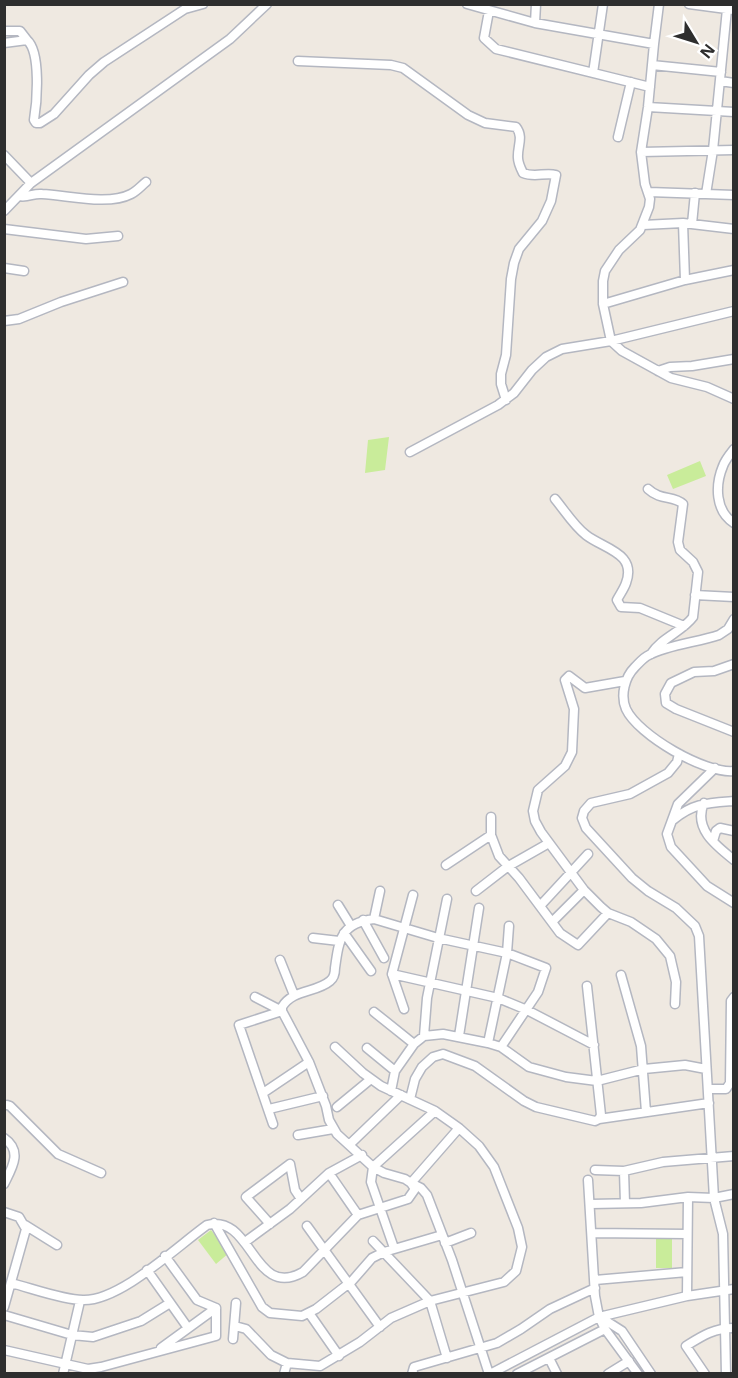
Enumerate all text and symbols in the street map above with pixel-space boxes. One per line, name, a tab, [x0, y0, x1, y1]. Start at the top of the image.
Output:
north arrow	[666, 12, 726, 72]
text: N	[695, 39, 720, 63]

